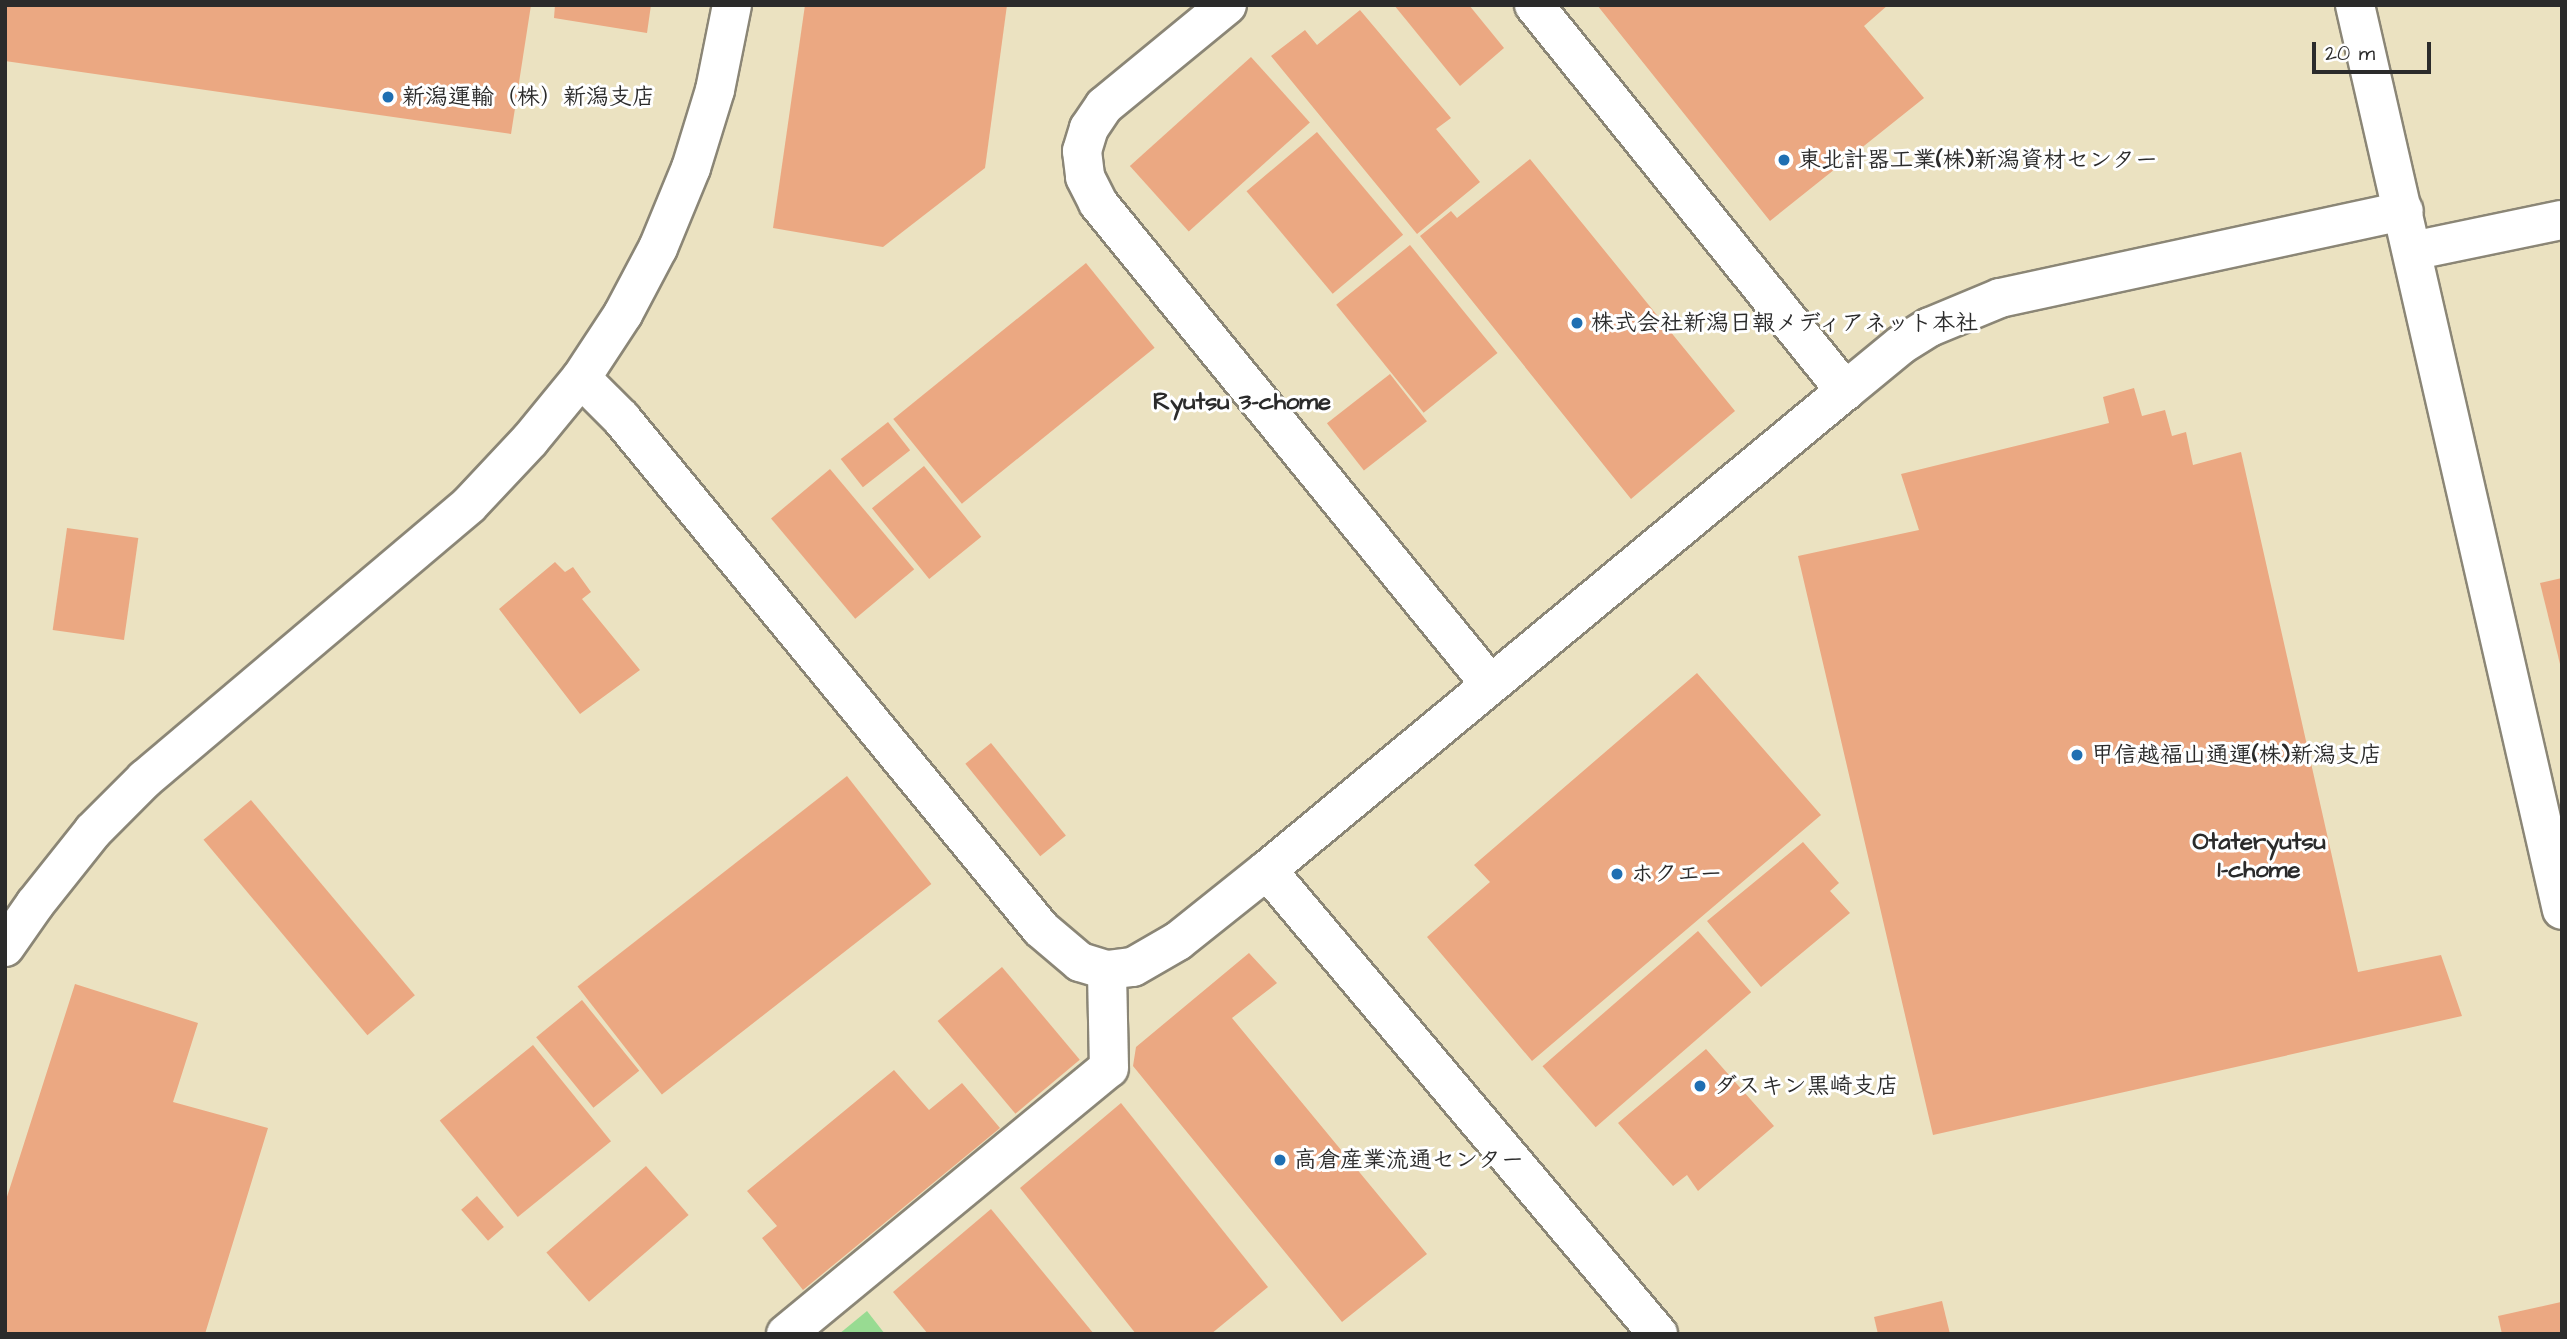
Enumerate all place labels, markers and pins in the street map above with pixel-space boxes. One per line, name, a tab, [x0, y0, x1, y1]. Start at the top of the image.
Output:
place label: 新潟運輸（株）新潟支店	[402, 83, 655, 111]
marker: 新潟運輸（株）新潟支店	[380, 89, 396, 105]
place label: 東北計器工業(株)新潟資材センター	[1798, 146, 2158, 174]
marker: 東北計器工業(株)新潟資材センター	[1776, 152, 1792, 168]
place label: 株式会社新潟日報メディアネット本社	[1591, 309, 1982, 337]
marker: 株式会社新潟日報メディアネット本社	[1569, 315, 1585, 331]
place label: 甲信越福山通運(株)新潟支店	[2091, 741, 2382, 769]
marker: 甲信越福山通運(株)新潟支店	[2069, 747, 2085, 763]
place label: ホクエー	[1631, 860, 1723, 888]
marker: ホクエー	[1609, 866, 1625, 882]
place label: ダスキン黒崎支店	[1714, 1072, 1898, 1100]
marker: ダスキン黒崎支店	[1692, 1078, 1708, 1094]
place label: 高倉産業流通センター	[1294, 1146, 1524, 1174]
marker: 高倉産業流通センター	[1272, 1152, 1288, 1168]

